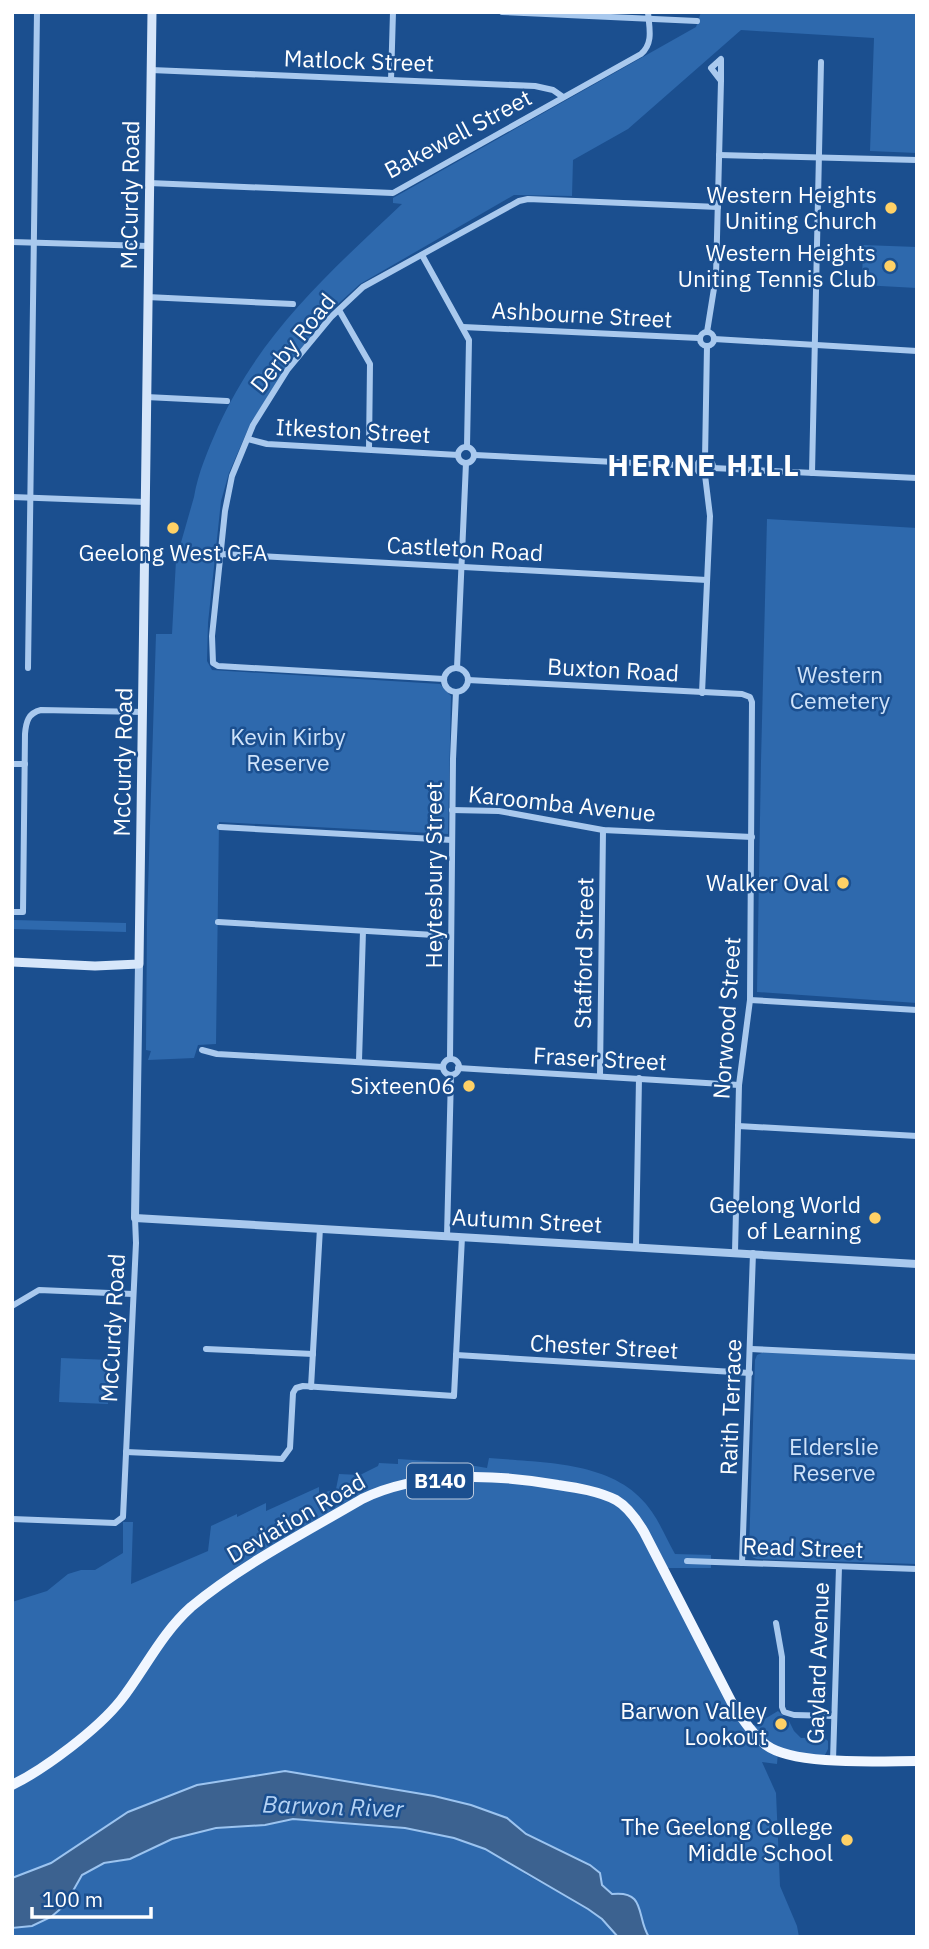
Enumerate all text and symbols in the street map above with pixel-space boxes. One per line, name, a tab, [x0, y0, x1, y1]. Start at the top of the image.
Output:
street label: Matlock Street	[283, 42, 435, 78]
street label: Bakewell Street	[379, 82, 536, 185]
street label: McCurdy Road	[113, 120, 145, 270]
place label: Western Heights Uniting Church	[707, 179, 877, 235]
marker: Western Heights Uniting Church	[883, 200, 899, 216]
place label: Western Heights Uniting Tennis Club	[677, 237, 876, 293]
marker: Western Heights Uniting Tennis Club	[882, 258, 898, 274]
street label: Derby Road	[243, 286, 341, 398]
street label: Ashbourne Street	[491, 294, 673, 334]
street label: Itkeston Street	[275, 411, 431, 449]
district label: HERNE HILL	[607, 445, 801, 484]
marker: Geelong West CFA	[165, 520, 181, 536]
street label: Castleton Road	[386, 529, 544, 567]
place label: Geelong West CFA	[78, 537, 268, 567]
street label: Buxton Road	[546, 651, 680, 687]
park label: Western Cemetery	[790, 659, 891, 715]
street label: McCurdy Road	[106, 687, 138, 837]
park label: Kevin Kirby Reserve	[230, 721, 346, 777]
street label: Karoomba Avenue	[467, 778, 657, 828]
street label: Heytesbury Street	[418, 781, 448, 969]
place label: Walker Oval	[706, 867, 829, 897]
marker: Walker Oval	[835, 875, 851, 891]
street label: Stafford Street	[567, 877, 599, 1029]
street label: Norwood Street	[705, 936, 747, 1100]
street label: Fraser Street	[532, 1040, 668, 1076]
place label: Sixteen06	[350, 1070, 455, 1100]
marker: Sixteen06	[461, 1078, 477, 1094]
place label: Geelong World of Learning	[709, 1189, 861, 1245]
street label: Autumn Street	[451, 1201, 603, 1239]
marker: Geelong World of Learning	[867, 1210, 883, 1226]
street label: McCurdy Road	[93, 1253, 131, 1403]
street label: Chester Street	[529, 1327, 679, 1365]
street label: Raith Terrace	[713, 1338, 747, 1476]
park label: Elderslie Reserve	[789, 1431, 879, 1487]
road number: B140	[407, 1464, 473, 1498]
street label: Deviation Road	[221, 1465, 370, 1569]
street label: Read Street	[742, 1530, 864, 1564]
street label: Gaylard Avenue	[799, 1581, 835, 1744]
place label: Barwon Valley Lookout	[620, 1695, 768, 1751]
marker: Barwon Valley Lookout	[773, 1716, 789, 1732]
water label: Barwon River	[262, 1788, 405, 1825]
place label: The Geelong College Middle School	[621, 1811, 833, 1867]
marker: The Geelong College Middle School	[839, 1832, 855, 1848]
scale bar	[32, 1876, 150, 1920]
text: 100 m	[42, 1885, 103, 1913]

